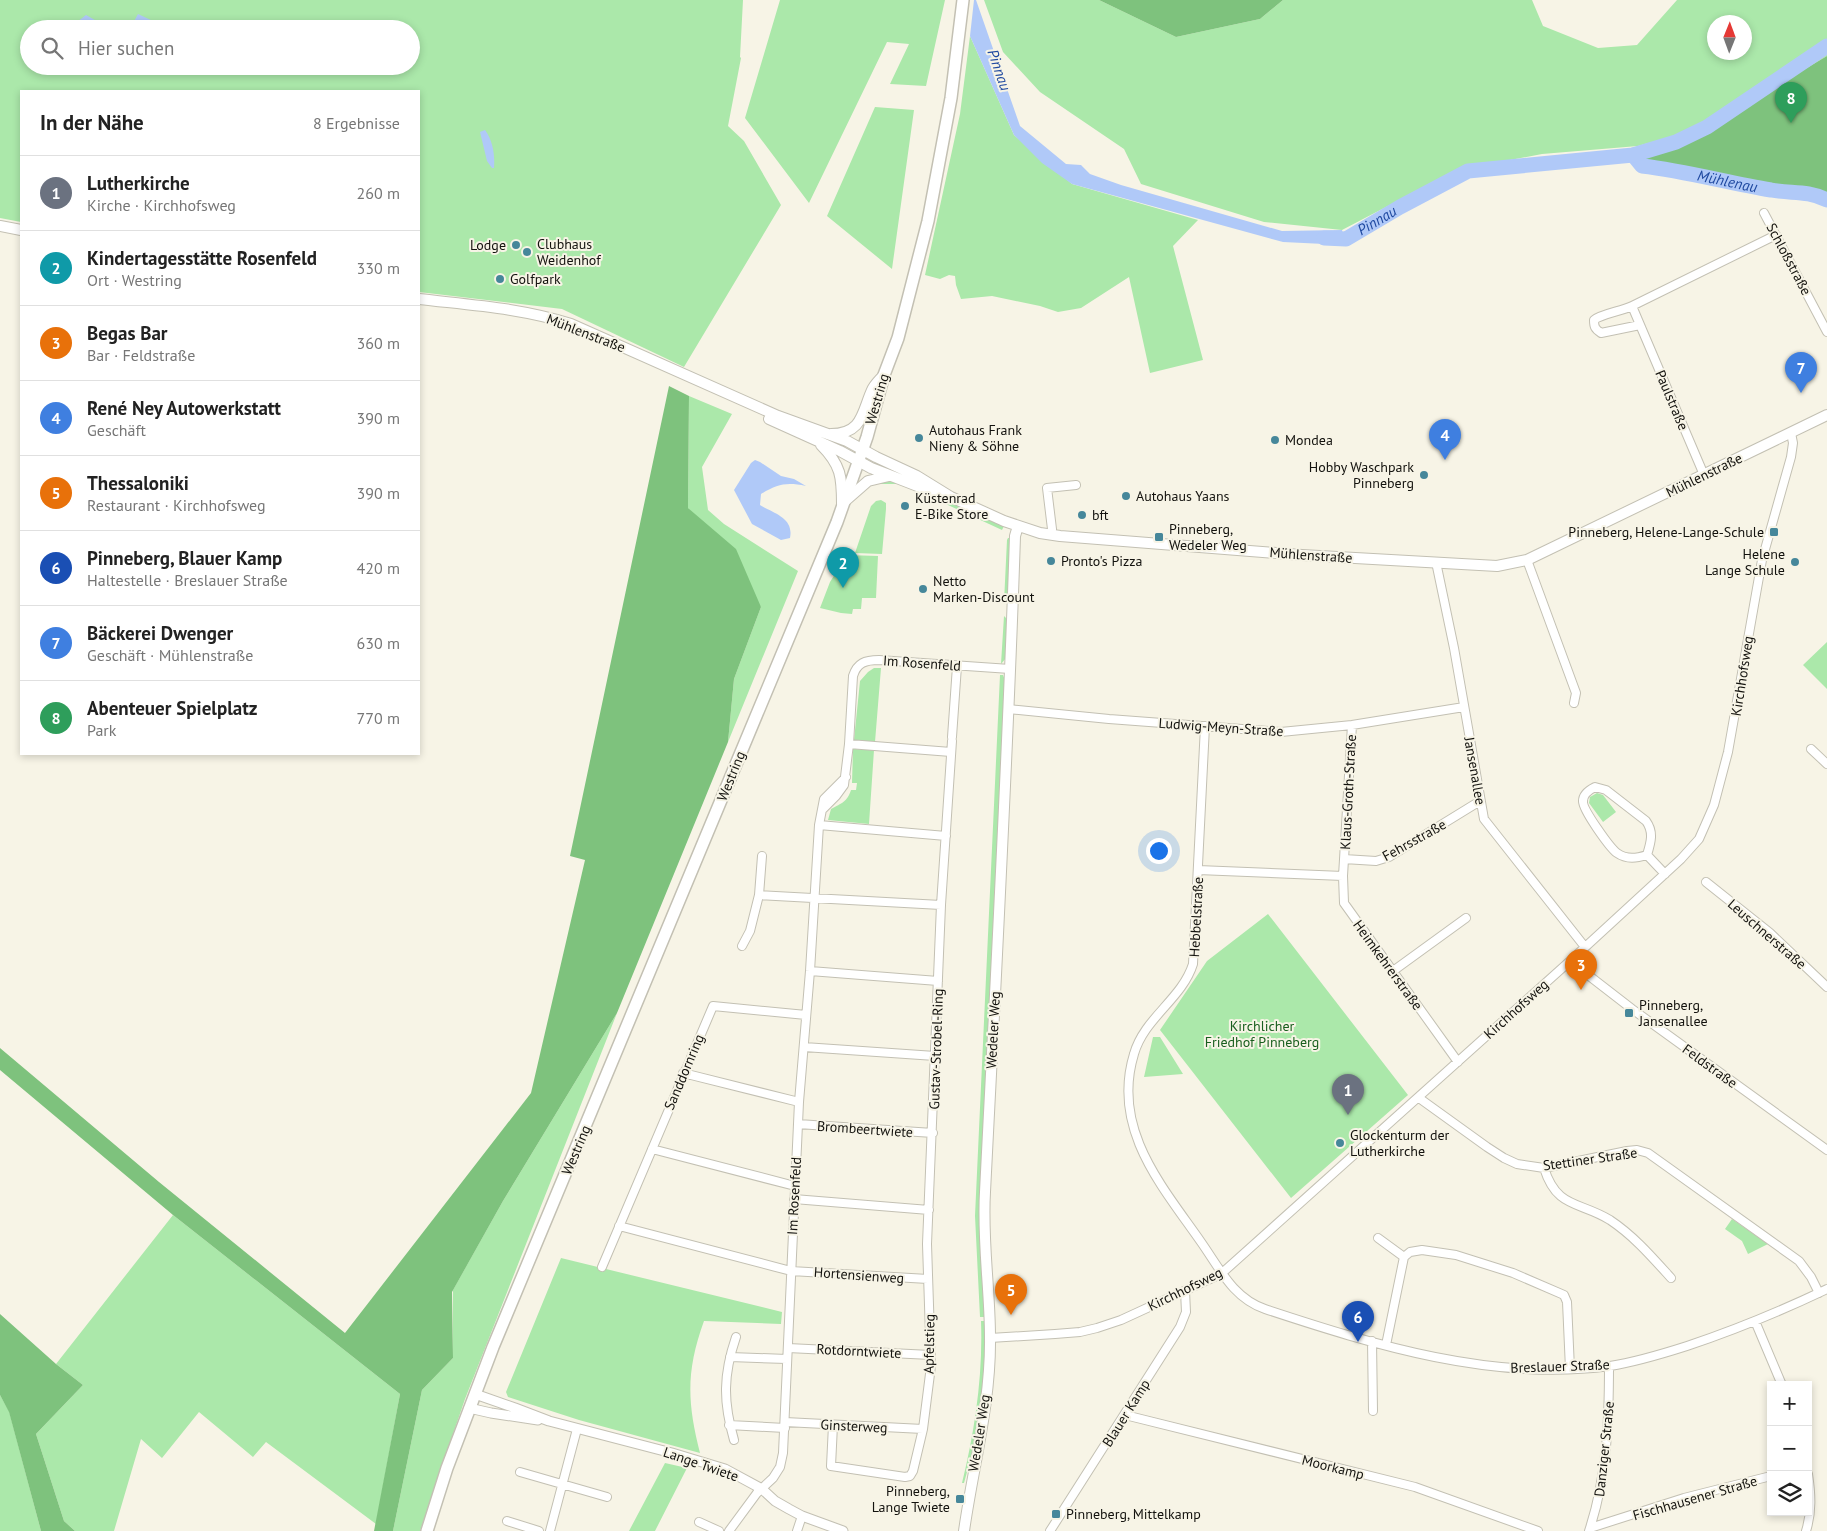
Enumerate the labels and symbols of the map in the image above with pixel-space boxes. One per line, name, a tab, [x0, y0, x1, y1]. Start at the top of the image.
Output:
north arrow	[1707, 15, 1752, 60]
water label: Pinnau	[984, 47, 1015, 93]
pin: 8	[1775, 82, 1807, 123]
water label: Mühlenau	[1696, 166, 1759, 196]
water label: Pinnau	[1354, 201, 1400, 239]
street label: Schloßstraße	[1763, 220, 1815, 298]
place label: Clubhaus Weidenhof	[537, 235, 601, 269]
place label: Lodge	[470, 236, 506, 254]
marker: Lodge	[510, 239, 522, 251]
marker: Clubhaus Weidenhof	[521, 246, 533, 258]
place label: Golfpark	[510, 270, 561, 288]
marker: Golfpark	[494, 273, 506, 285]
street label: Mühlenstraße	[544, 310, 628, 356]
pin: 7	[1785, 352, 1817, 393]
street label: Paulstraße	[1651, 367, 1693, 433]
street label: Westring	[861, 371, 893, 427]
pin: 4	[1429, 419, 1461, 460]
place label: Autohaus Frank Nieny & Söhne	[929, 421, 1022, 455]
place label: Mondea	[1285, 431, 1333, 449]
marker: Autohaus Frank Nieny & Söhne	[913, 432, 925, 444]
marker: Mondea	[1269, 434, 1281, 446]
street label: Mühlenstraße	[1663, 449, 1745, 501]
place label: Hobby Waschpark Pinneberg	[1309, 458, 1414, 492]
marker: Hobby Waschpark Pinneberg	[1418, 469, 1430, 481]
place label: Autohaus Yaans	[1136, 487, 1230, 505]
place label: Küstenrad E-Bike Store	[915, 489, 988, 523]
marker: Autohaus Yaans	[1120, 490, 1132, 502]
marker: Küstenrad E-Bike Store	[899, 500, 911, 512]
place label: bft	[1092, 506, 1109, 524]
marker: bft	[1076, 509, 1088, 521]
place label: Pinneberg, Wedeler Weg	[1169, 520, 1247, 554]
place label: Pinneberg, Helene-Lange-Schule	[1568, 523, 1764, 541]
marker: Pinneberg, Helene-Lange-Schule	[1768, 526, 1780, 538]
marker: Pinneberg, Wedeler Weg	[1153, 531, 1165, 543]
street label: Mühlenstraße	[1269, 543, 1353, 567]
place label: Helene Lange Schule	[1705, 545, 1785, 579]
pin: 2	[827, 547, 859, 588]
place label: Pronto's Pizza	[1061, 552, 1143, 570]
marker: Pronto's Pizza	[1045, 555, 1057, 567]
marker: Helene Lange Schule	[1789, 556, 1801, 568]
place label: Netto Marken-Discount	[933, 572, 1035, 606]
marker: Netto Marken-Discount	[917, 583, 929, 595]
street label: Kirchhofsweg	[1727, 635, 1757, 717]
street label: Im Rosenfeld	[882, 651, 962, 675]
street label: Ludwig-Meyn-Straße	[1158, 714, 1284, 740]
street label: Klaus-Groth-Straße	[1336, 734, 1360, 850]
street label: Jansenallee	[1460, 735, 1490, 806]
street label: Westring	[713, 748, 749, 804]
street label: Fehrsstraße	[1379, 815, 1449, 865]
your location	[1146, 838, 1172, 864]
street label: Hebbelstraße	[1185, 876, 1207, 958]
street label: Leuschnerstraße	[1724, 895, 1810, 973]
street label: Heimkehrerstraße	[1349, 916, 1427, 1014]
pin: 3	[1565, 949, 1597, 990]
street label: Kirchhofsweg	[1480, 975, 1552, 1043]
street label: Gustav-Strobel-Ring	[925, 988, 947, 1110]
street label: Wedeler Weg	[982, 991, 1004, 1069]
place label: Pinneberg, Jansenallee	[1638, 996, 1708, 1030]
marker: Pinneberg, Jansenallee	[1623, 1007, 1635, 1019]
park label: Kirchlicher Friedhof Pinneberg	[1205, 1017, 1319, 1051]
street label: Sanddornring	[660, 1031, 708, 1113]
street label: Feldstraße	[1679, 1040, 1741, 1092]
pin: 1	[1332, 1074, 1364, 1115]
street label: Brombeertwiete	[816, 1117, 914, 1141]
street label: Westring	[557, 1122, 595, 1178]
place label: Glockenturm der Lutherkirche	[1350, 1126, 1450, 1160]
marker: Glockenturm der Lutherkirche	[1334, 1137, 1346, 1149]
street label: Stettiner Straße	[1542, 1143, 1638, 1175]
street label: Im Rosenfeld	[783, 1157, 805, 1235]
street label: Hortensienweg	[813, 1263, 905, 1287]
street label: Kirchhofsweg	[1145, 1263, 1225, 1315]
pin: 5	[995, 1274, 1027, 1315]
pin: 6	[1342, 1301, 1374, 1342]
street label: Apfelstieg	[919, 1314, 939, 1374]
street label: Rotdorntwiete	[816, 1340, 902, 1362]
street label: Breslauer Straße	[1510, 1355, 1610, 1377]
street label: Blauer Kamp	[1098, 1376, 1154, 1450]
street label: Wedeler Weg	[964, 1393, 994, 1473]
street label: Danziger Straße	[1590, 1400, 1618, 1498]
street label: Ginsterweg	[820, 1415, 888, 1437]
street label: Lange Twiete	[661, 1443, 741, 1485]
street label: Moorkamp	[1300, 1451, 1366, 1483]
street label: Fischhausener Straße	[1631, 1472, 1759, 1524]
place label: Pinneberg, Lange Twiete	[872, 1482, 950, 1516]
marker: Pinneberg, Lange Twiete	[954, 1493, 966, 1505]
place label: Pinneberg, Mittelkamp	[1066, 1505, 1201, 1523]
marker: Pinneberg, Mittelkamp	[1050, 1508, 1062, 1520]

